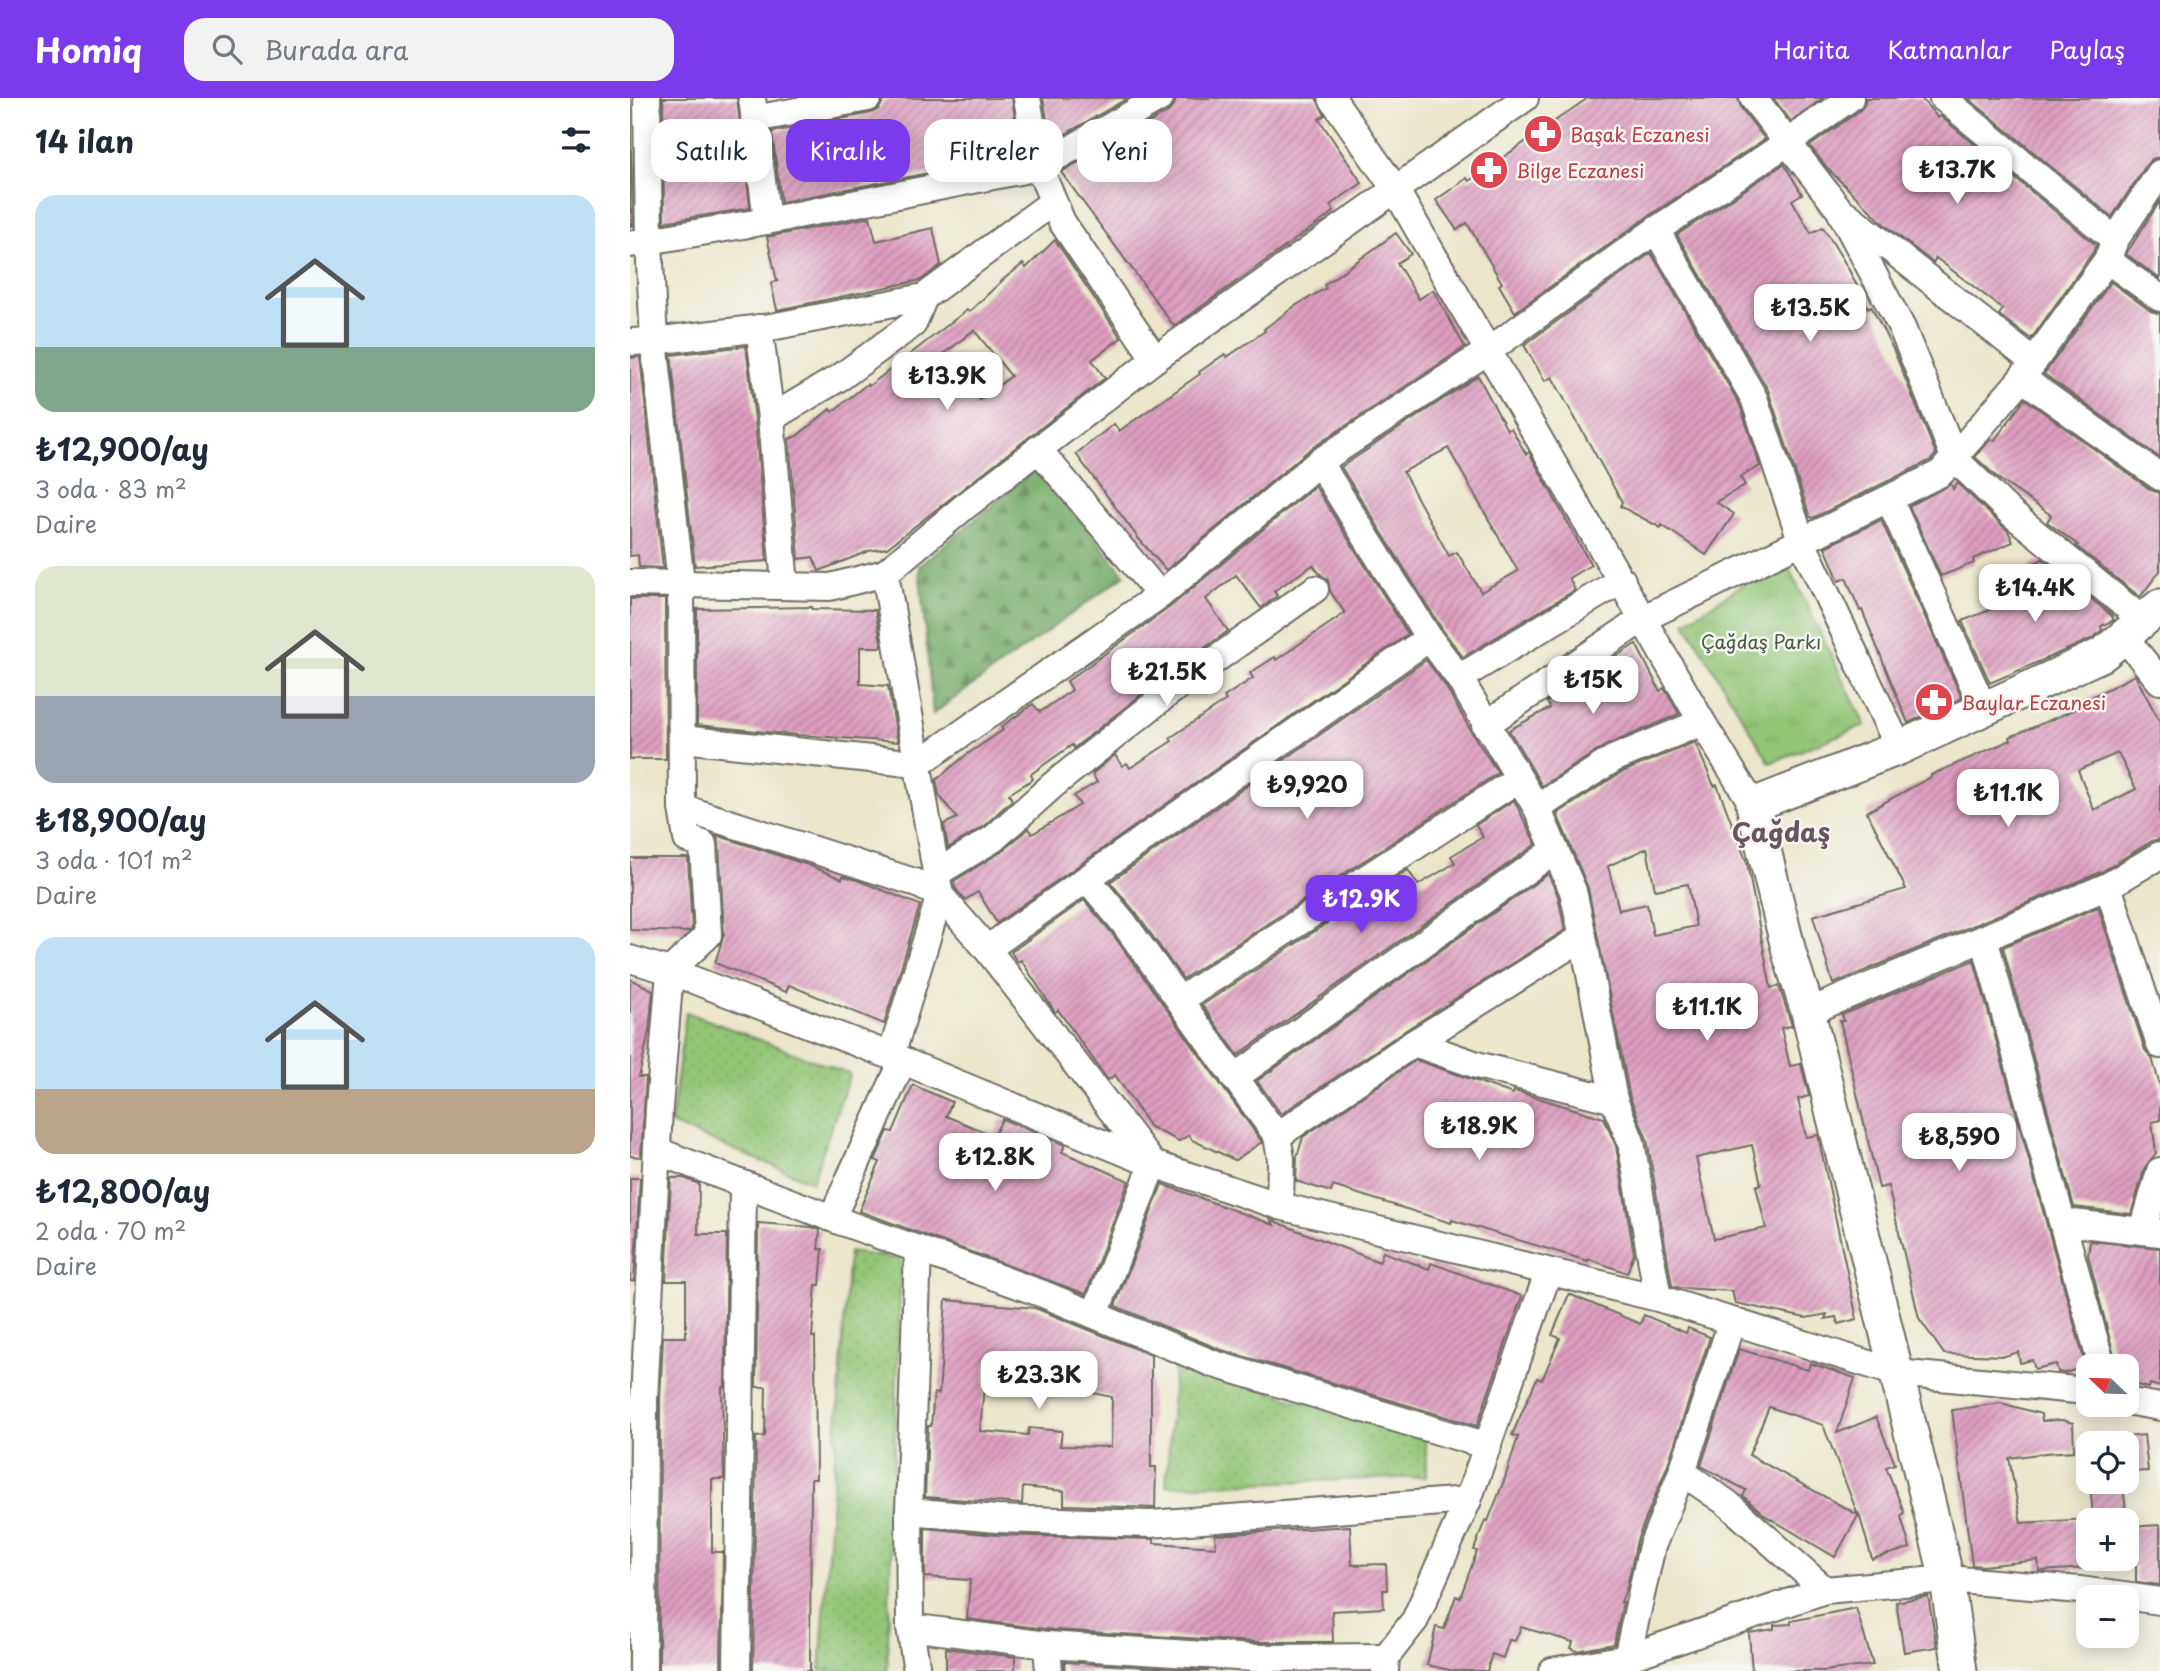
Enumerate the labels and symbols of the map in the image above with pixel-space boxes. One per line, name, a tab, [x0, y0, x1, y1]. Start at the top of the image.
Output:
pharmacy icon: Başak Eczanesi	[1522, 113, 1564, 155]
place label: Başak Eczanesi	[1570, 120, 1709, 148]
pin: ₺13.7K	[1900, 146, 2014, 206]
pharmacy icon: Bilge Eczanesi	[1468, 149, 1510, 191]
place label: Bilge Eczanesi	[1516, 156, 1644, 184]
pin: ₺13.5K	[1753, 285, 1867, 344]
pin: ₺13.9K	[890, 352, 1004, 412]
pin: ₺14.4K	[1978, 564, 2092, 624]
park label: Çağdaş Parkı	[1701, 627, 1821, 655]
pin: ₺21.5K	[1110, 648, 1224, 708]
pin: ₺15K	[1552, 656, 1634, 716]
pharmacy icon: Baylar Eczanesi	[1913, 681, 1955, 723]
place label: Baylar Eczanesi	[1961, 688, 2106, 716]
pin: ₺9,920	[1250, 762, 1364, 821]
pin: ₺11.1K	[1951, 770, 2065, 829]
district label: Çağdaş	[1732, 812, 1830, 851]
pin: ₺12.9K	[1304, 876, 1418, 935]
pin: ₺11.1K	[1650, 984, 1764, 1043]
pin: ₺18.9K	[1422, 1102, 1536, 1162]
pin: ₺8,590	[1902, 1114, 2016, 1173]
pin: ₺12.8K	[938, 1134, 1052, 1193]
pin: ₺23.3K	[982, 1352, 1096, 1411]
north arrow	[2076, 1354, 2138, 1418]

